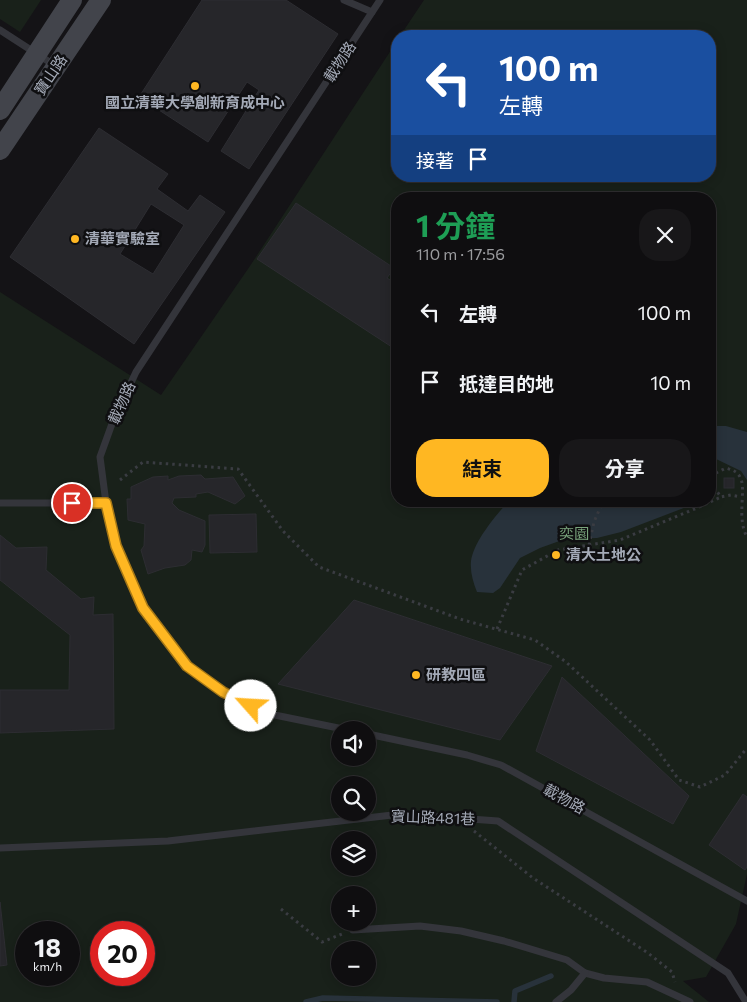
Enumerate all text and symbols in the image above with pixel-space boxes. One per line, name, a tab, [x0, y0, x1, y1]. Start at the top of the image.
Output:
street label: 載物路	[319, 38, 359, 85]
text: 100 m	[499, 45, 599, 88]
icon: left	[416, 50, 481, 115]
street label: 寶山路	[30, 51, 70, 98]
marker: 國立清華大學創新育成中心	[189, 80, 201, 92]
text: 左轉	[499, 92, 543, 119]
place label: 國立清華大學創新育成中心	[105, 93, 285, 111]
icon: arrive	[464, 145, 492, 173]
text: 接著	[416, 149, 454, 172]
text: 1 分鐘	[416, 206, 495, 243]
button: close	[639, 209, 691, 261]
place label: 清華實驗室	[85, 229, 160, 247]
marker: 清華實驗室	[69, 233, 81, 245]
text: 110 m · 17:56	[416, 244, 505, 263]
icon: left	[416, 298, 444, 326]
text: 100 m	[638, 301, 691, 324]
text: 左轉	[459, 302, 497, 325]
icon: arrive	[416, 368, 444, 396]
text: 10 m	[650, 371, 691, 394]
text: 抵達目的地	[459, 372, 554, 395]
street label: 載物路	[104, 378, 138, 427]
button: 結束	[416, 439, 549, 497]
button: 分享	[559, 439, 691, 497]
pin	[51, 482, 93, 524]
icon: arrive	[58, 489, 86, 517]
park label: 奕園	[559, 524, 589, 542]
place label: 清大土地公	[566, 545, 641, 563]
marker: 清大土地公	[550, 549, 562, 561]
place label: 研教四區	[426, 665, 486, 683]
marker: 研教四區	[410, 669, 422, 681]
position arrow	[224, 679, 276, 731]
map controls	[331, 721, 376, 986]
button: sound	[331, 721, 376, 766]
button: search	[331, 776, 376, 821]
street label: 載物路	[540, 779, 589, 817]
street label: 寶山路481巷	[390, 807, 476, 827]
button: layers	[331, 831, 376, 876]
button: +	[331, 886, 376, 931]
speed limit sign: 20	[90, 921, 155, 986]
text: 18	[34, 932, 61, 962]
button: −	[331, 941, 376, 986]
text: km/h	[33, 959, 62, 973]

